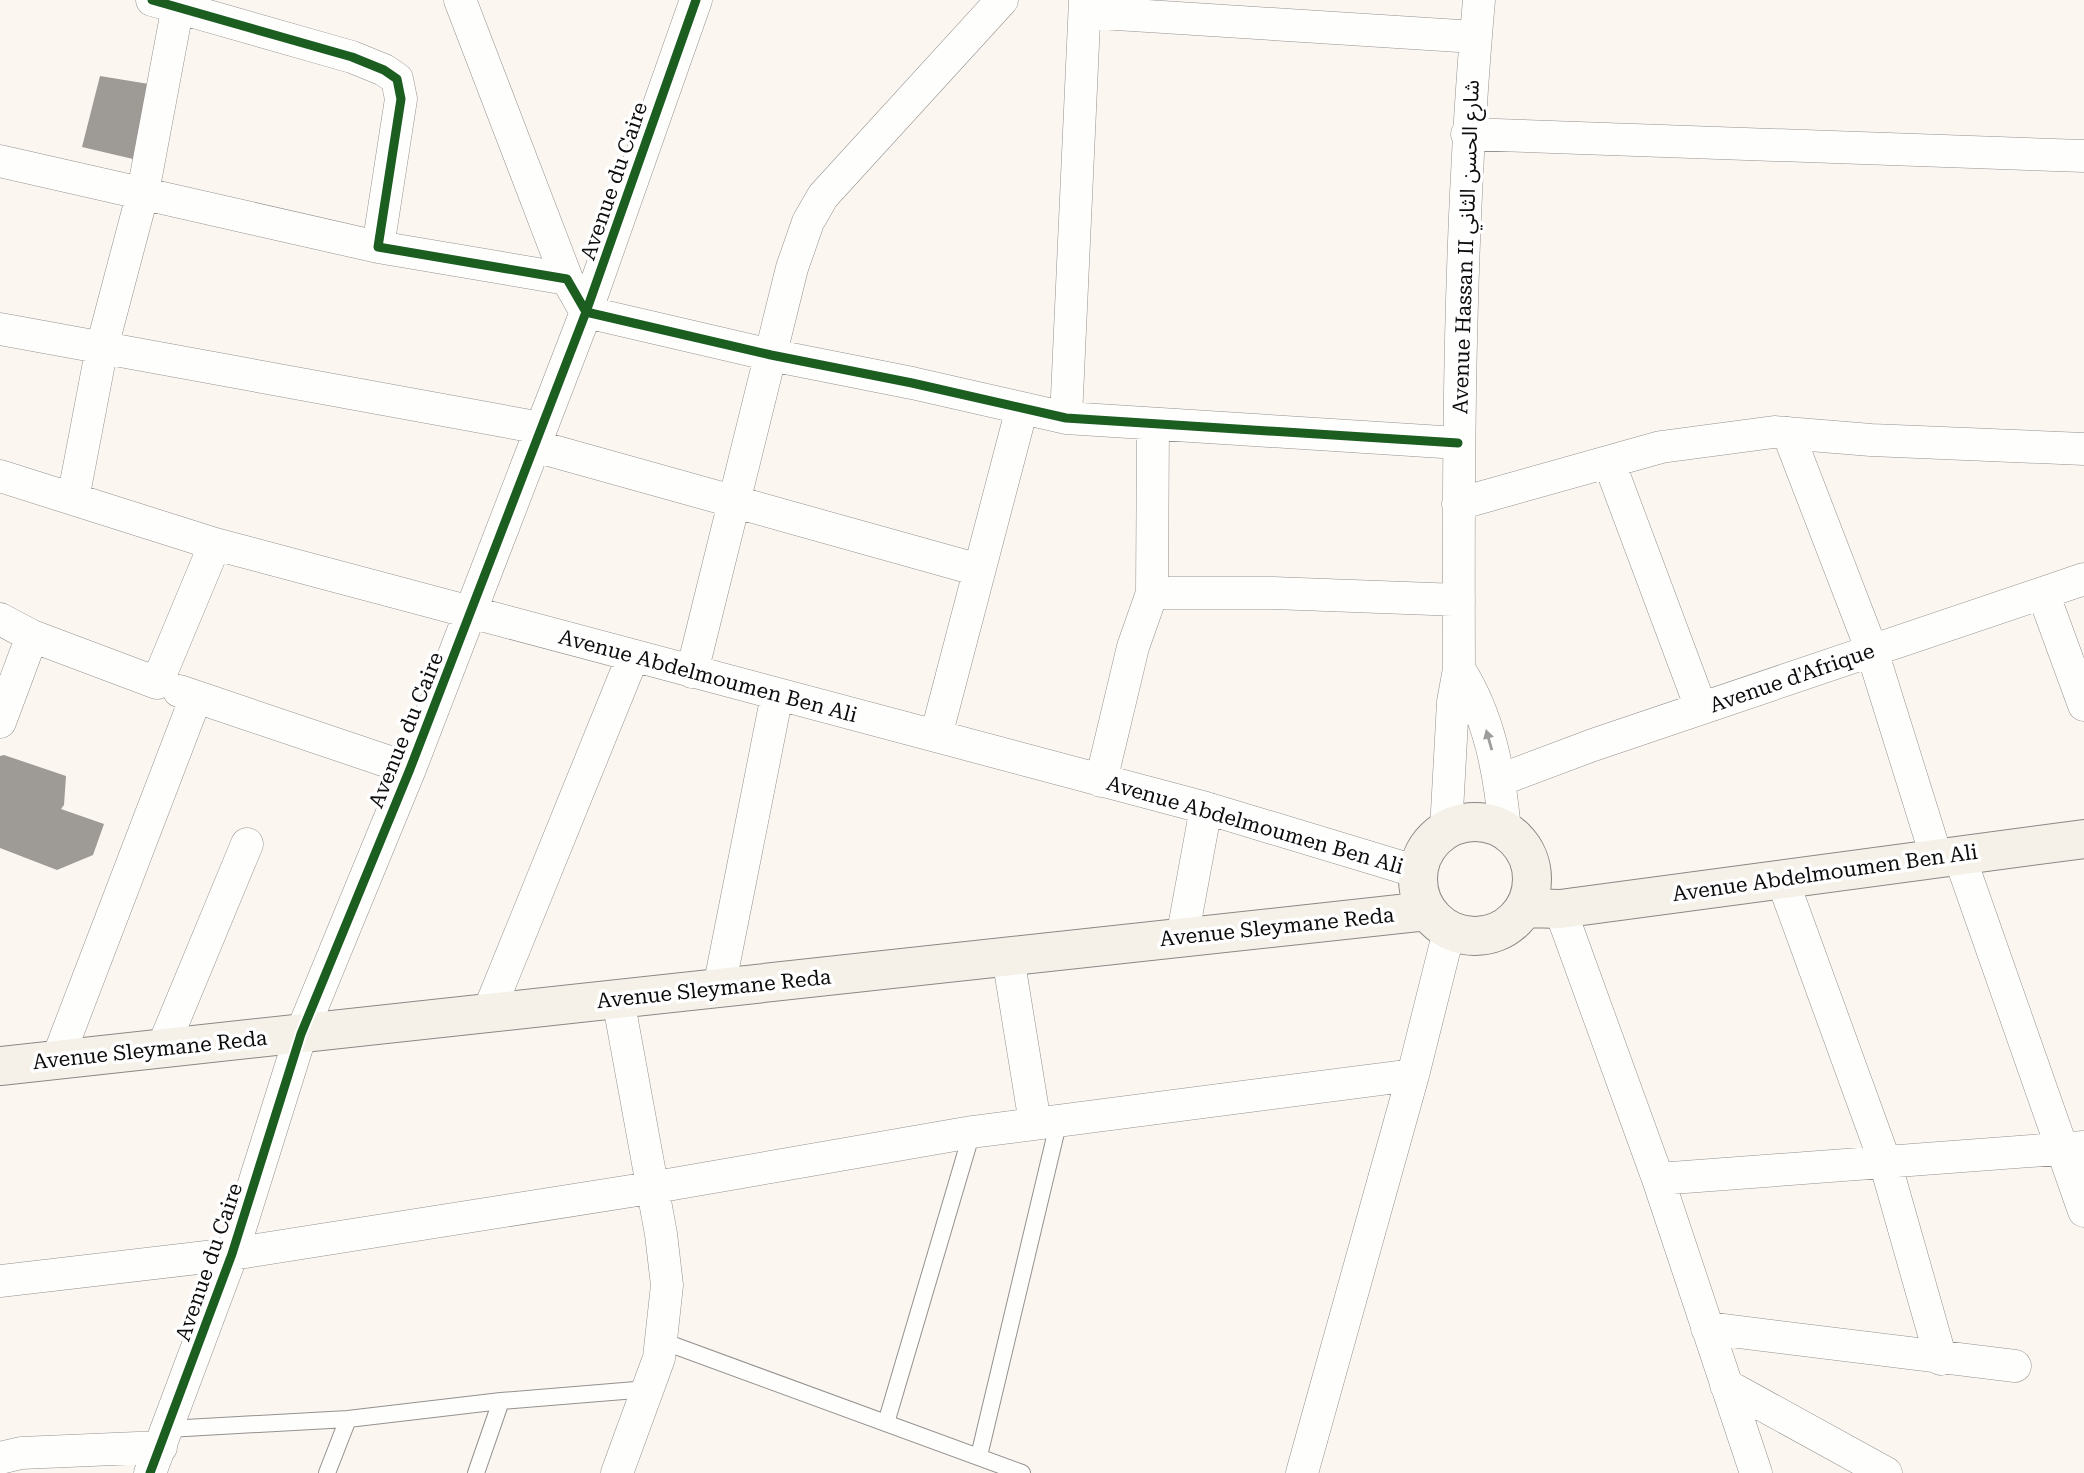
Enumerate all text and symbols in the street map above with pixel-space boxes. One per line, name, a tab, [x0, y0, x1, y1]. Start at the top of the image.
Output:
street label: Avenue Hassan II شارع الحسن الثاني	[1448, 79, 1488, 415]
street label: Avenue du Caire	[576, 99, 652, 263]
street label: Avenue Abdelmoumen Ben Ali	[556, 625, 860, 728]
street label: Avenue d'Afrique	[1706, 639, 1878, 717]
street label: Avenue du Caire	[364, 649, 448, 811]
one-way arrow	[1483, 729, 1494, 751]
street label: Avenue Abdelmoumen Ben Ali	[1104, 771, 1407, 879]
street label: Avenue Abdelmoumen Ben Ali	[1671, 840, 1979, 906]
street label: Avenue Sleymane Reda	[1159, 903, 1396, 951]
street label: Avenue Sleymane Reda	[596, 965, 833, 1013]
street label: Avenue Sleymane Reda	[32, 1026, 269, 1074]
street label: Avenue du Caire	[171, 1180, 247, 1344]

